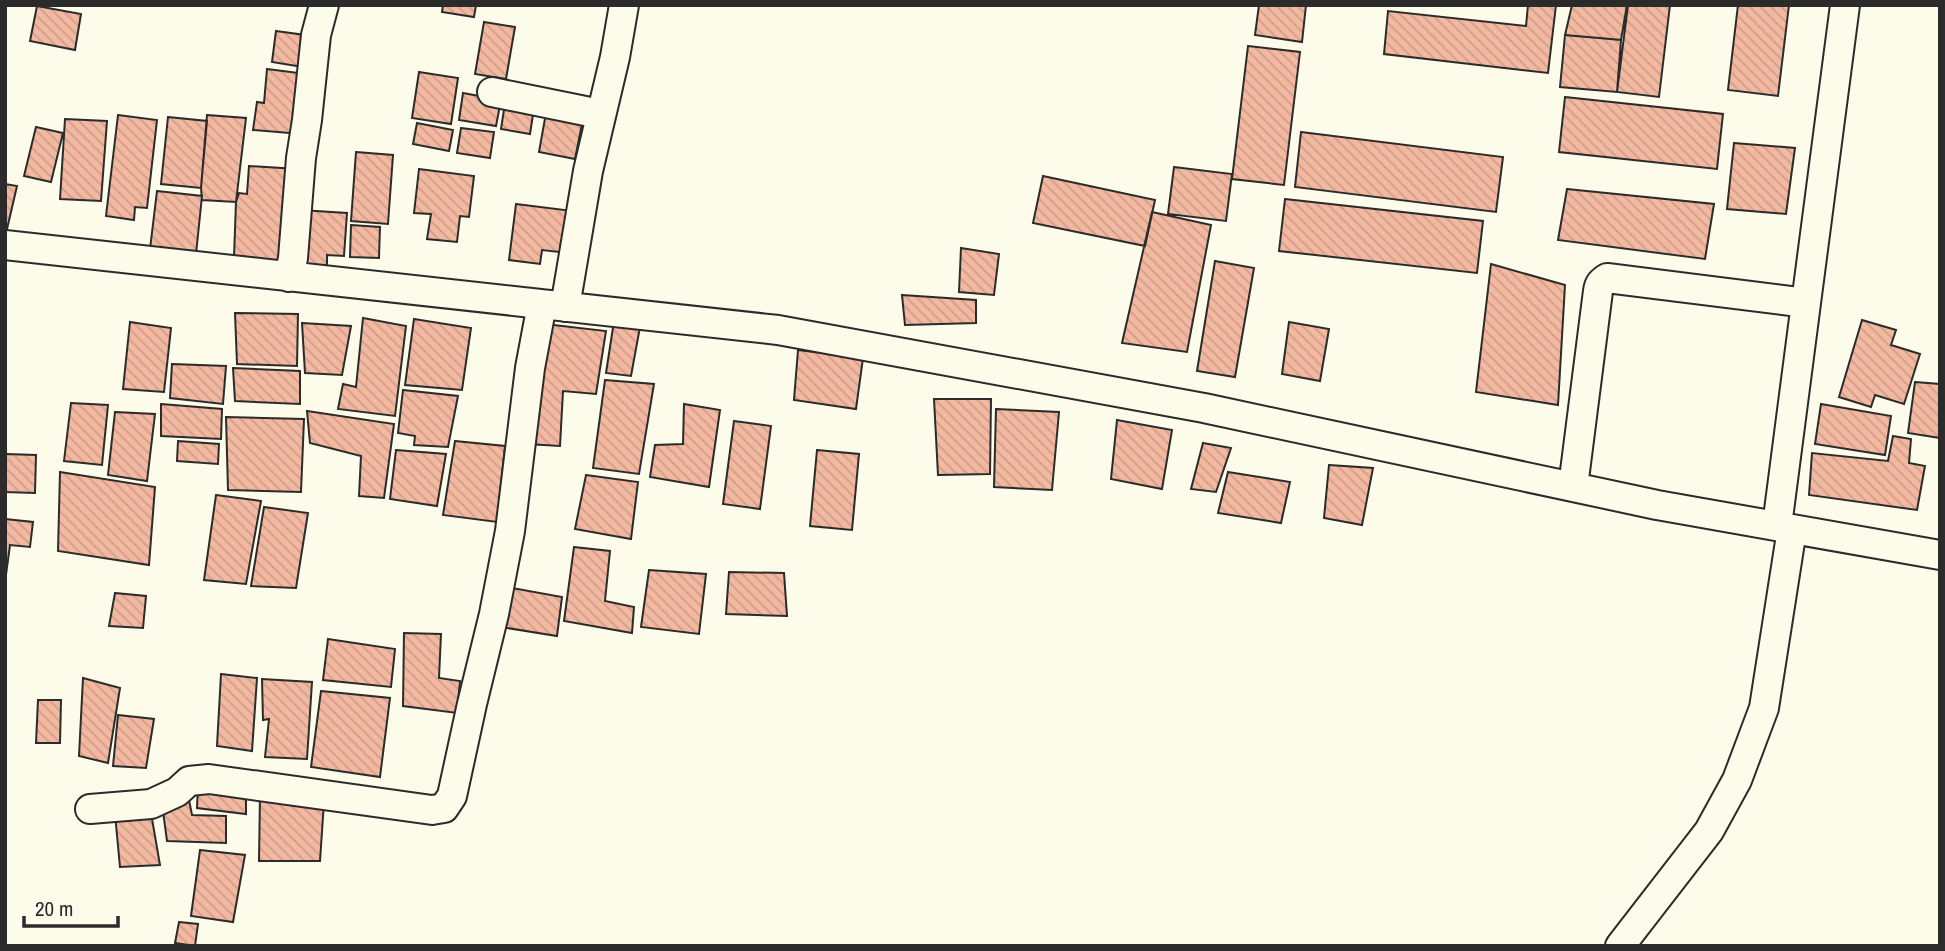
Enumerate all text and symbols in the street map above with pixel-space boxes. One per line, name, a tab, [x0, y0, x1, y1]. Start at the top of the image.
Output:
scale bar	[24, 884, 119, 928]
text: 20 m	[35, 894, 73, 923]

